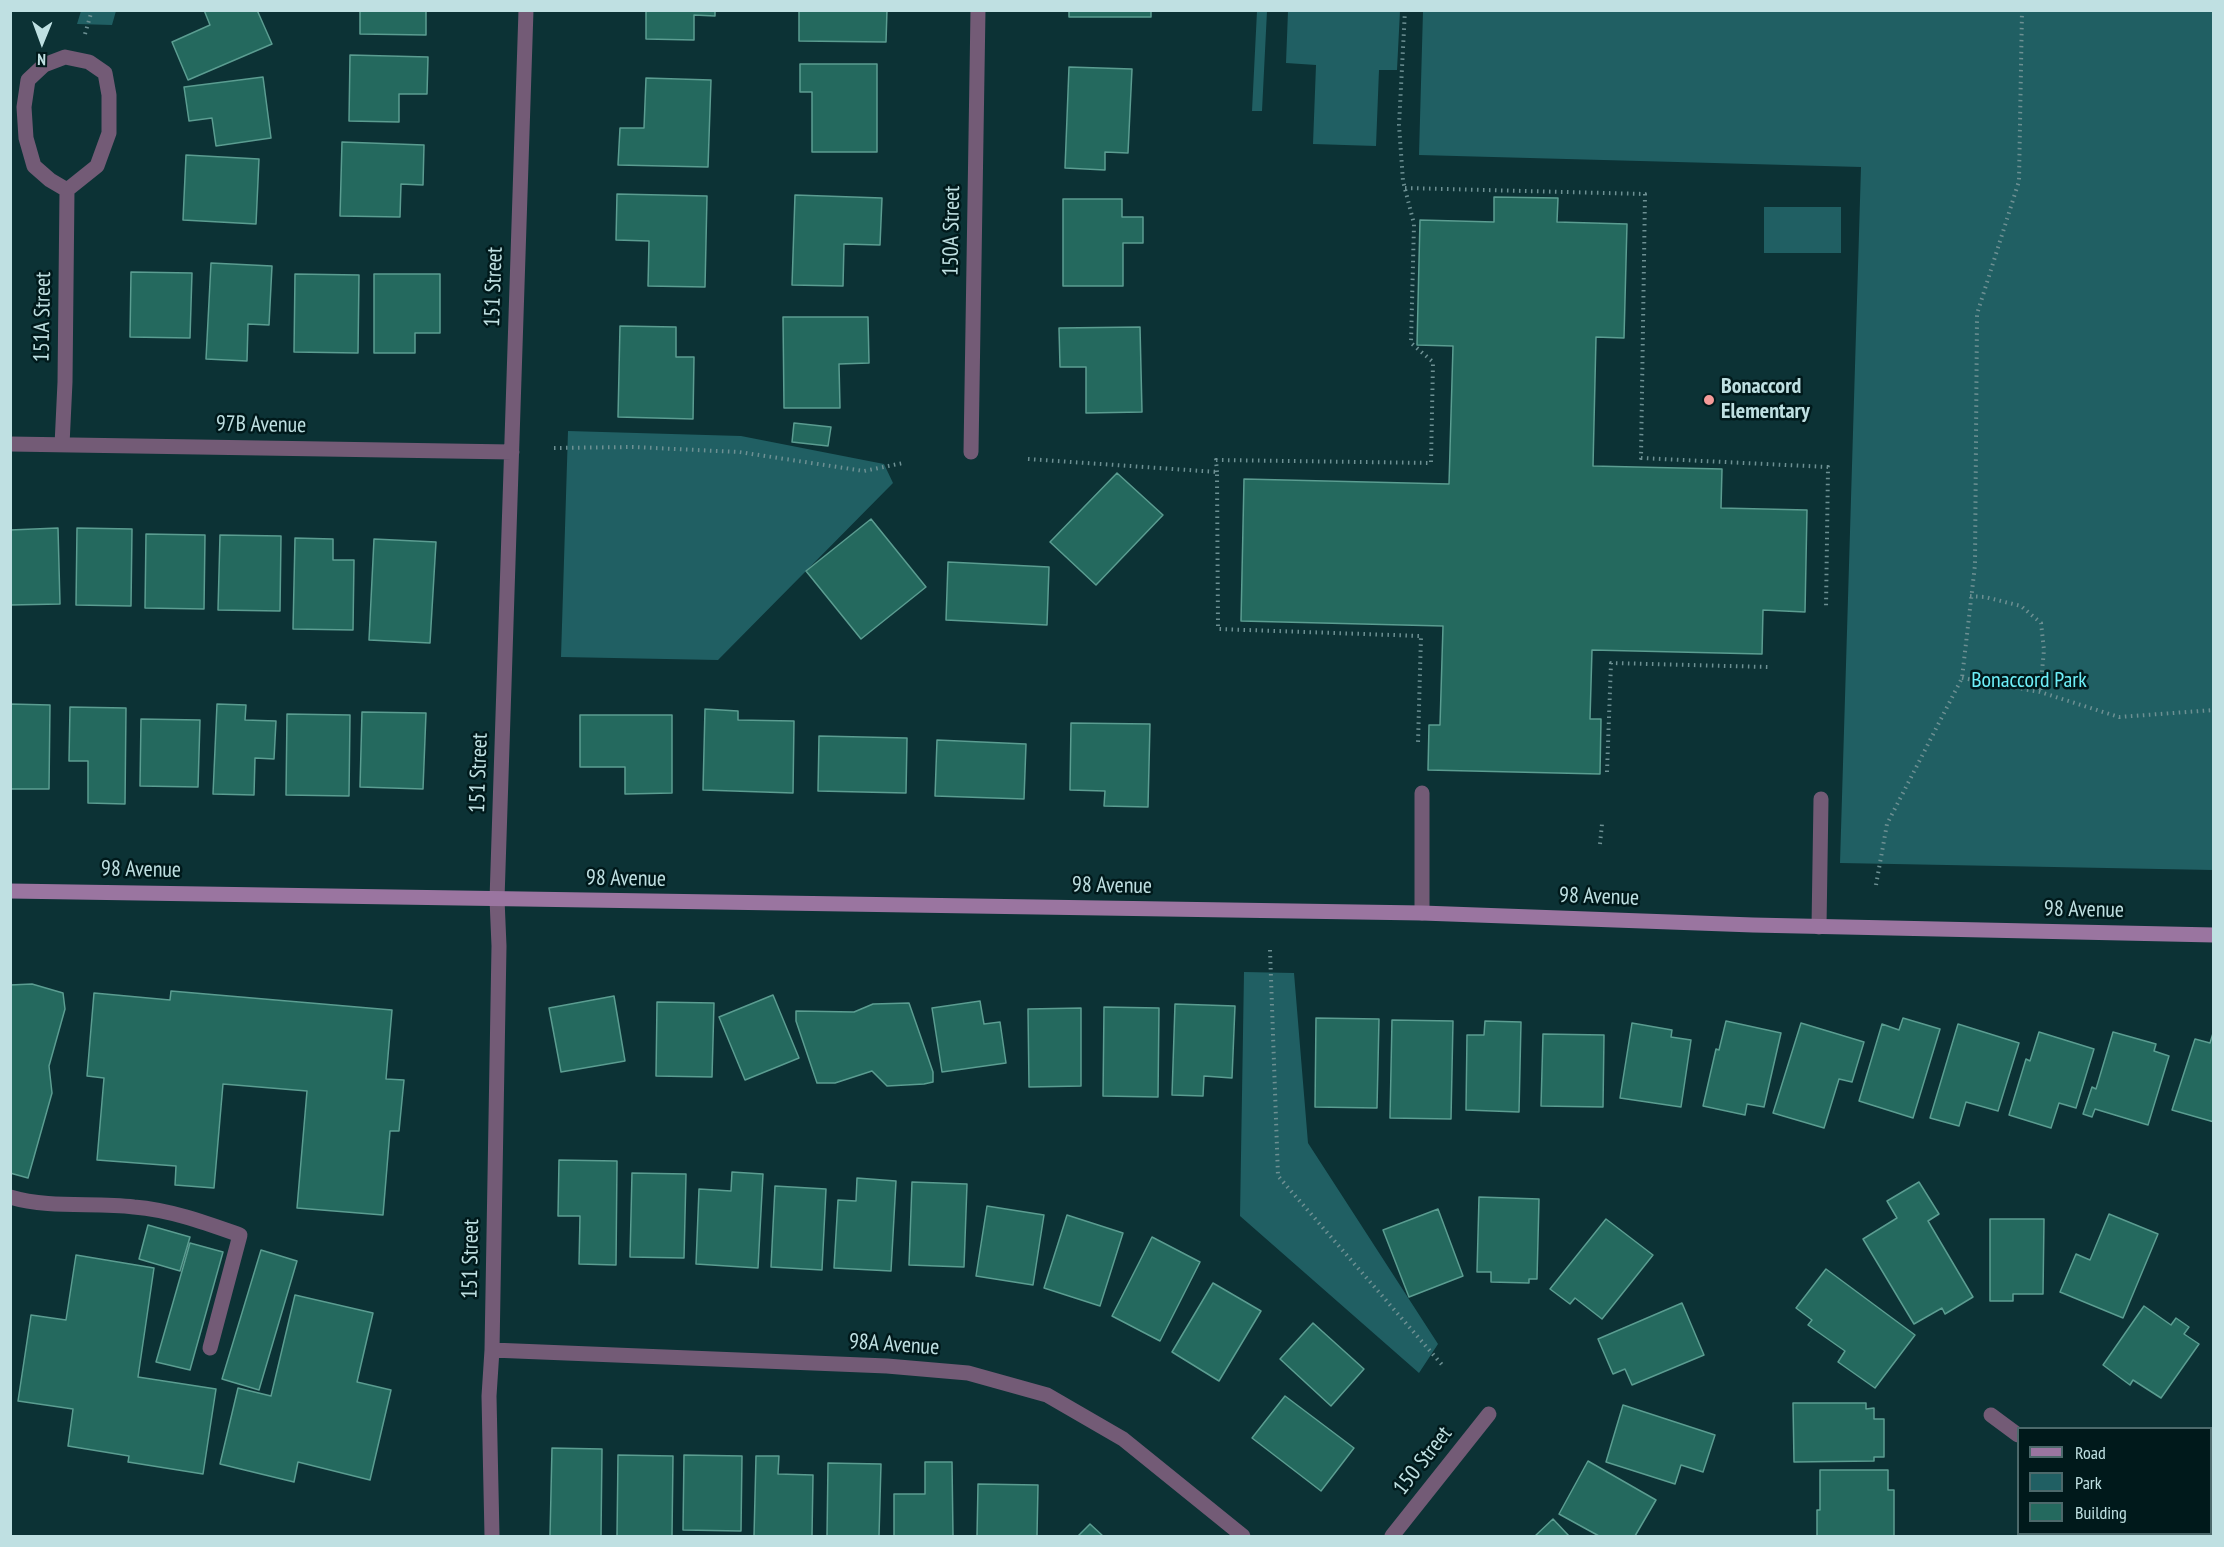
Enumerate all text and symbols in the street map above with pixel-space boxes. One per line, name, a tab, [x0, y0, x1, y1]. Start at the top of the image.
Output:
north arrow	[12, 12, 72, 72]
text: N	[37, 50, 46, 70]
street label: 150A Street	[938, 186, 966, 276]
street label: 151 Street	[479, 247, 509, 327]
street label: 151A Street	[29, 272, 57, 362]
place label: Bonaccord Elementary	[1721, 374, 1810, 426]
marker: Bonaccord Elementary	[1702, 393, 1716, 407]
street label: 97B Avenue	[216, 411, 306, 439]
park label: Bonaccord Park	[1971, 668, 2087, 694]
street label: 151 Street	[464, 733, 494, 813]
street label: 98 Avenue	[101, 856, 181, 884]
street label: 98 Avenue	[586, 865, 666, 893]
street label: 98 Avenue	[1072, 872, 1152, 900]
street label: 98 Avenue	[1559, 882, 1639, 912]
street label: 98 Avenue	[2044, 896, 2124, 924]
street label: 151 Street	[457, 1219, 485, 1299]
street label: 98A Avenue	[848, 1329, 940, 1361]
street label: 150 Street	[1388, 1421, 1458, 1501]
legend	[2017, 1427, 2212, 1535]
text: Road	[2075, 1441, 2106, 1464]
text: Park	[2075, 1471, 2102, 1494]
text: Building	[2075, 1501, 2127, 1524]

